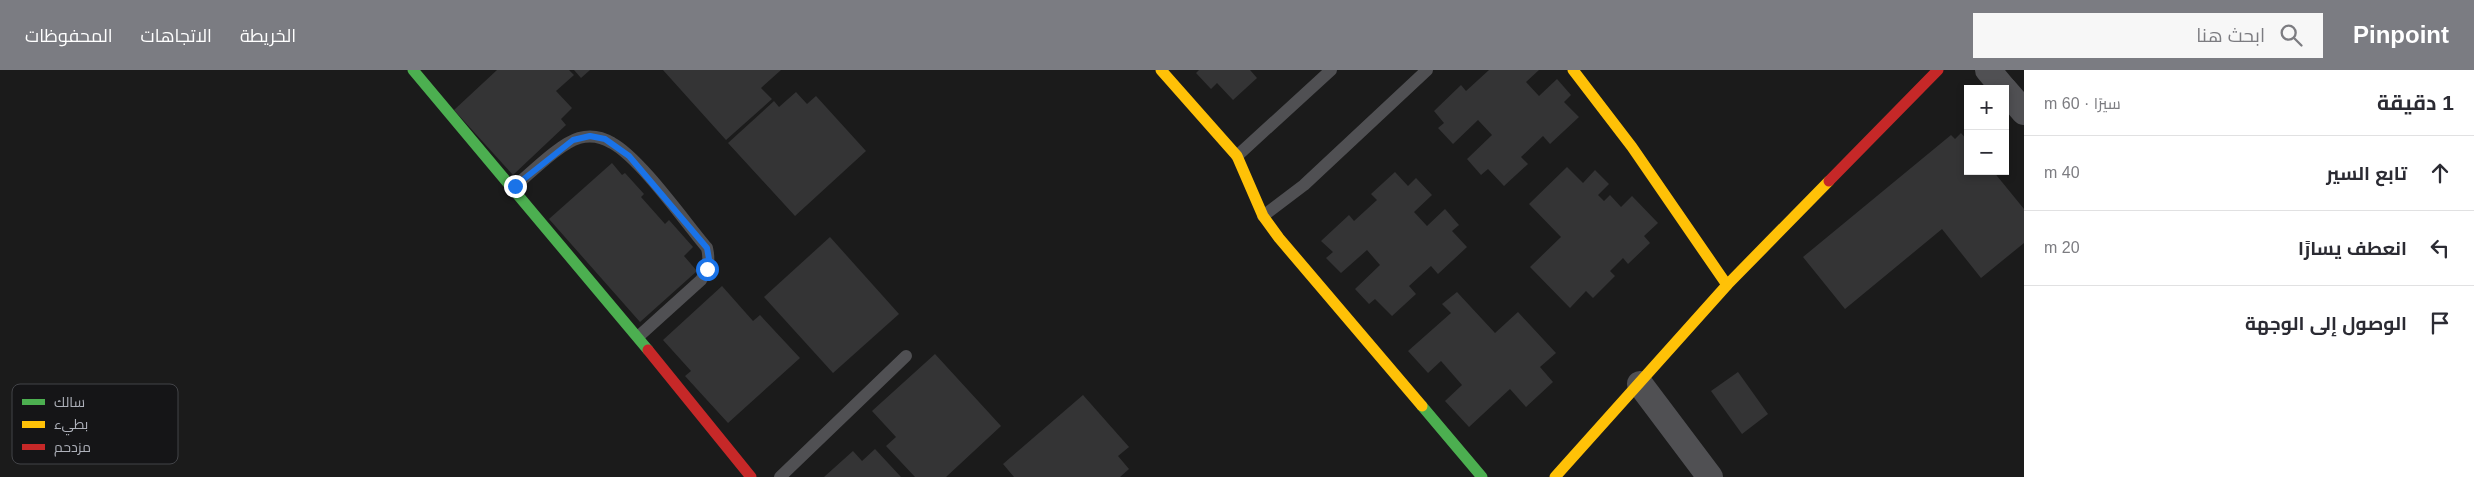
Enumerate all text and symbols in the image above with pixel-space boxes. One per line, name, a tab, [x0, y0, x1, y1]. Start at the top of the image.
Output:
search box	[1973, 13, 2323, 58]
icon: search	[2277, 21, 2305, 49]
text: Pinpoint	[2353, 21, 2449, 48]
text: ابحث هنا	[2196, 25, 2265, 46]
text: المحفوظات	[25, 26, 113, 46]
text: الاتجاهات	[141, 26, 212, 46]
text: الخريطة	[240, 26, 296, 46]
map controls	[1964, 85, 2009, 175]
button: +	[1964, 85, 2009, 130]
text: 1 دقيقة	[2377, 91, 2454, 114]
text: سيرًا · 60 m	[2044, 95, 2121, 112]
button: −	[1964, 130, 2009, 175]
icon: ahead	[2426, 159, 2454, 187]
text: تابع السير	[2326, 163, 2407, 184]
text: 40 m	[2044, 164, 2080, 181]
route end	[504, 175, 527, 198]
icon: left	[2426, 234, 2454, 262]
text: انعطف يسارًا	[2298, 238, 2407, 259]
text: 20 m	[2044, 239, 2080, 256]
route start	[696, 258, 719, 281]
icon: arrive	[2426, 309, 2454, 337]
text: الوصول إلى الوجهة	[2245, 313, 2407, 334]
legend	[12, 384, 178, 464]
text: سالك	[54, 394, 85, 410]
text: بطيء	[54, 416, 88, 436]
text: مزدحم	[54, 439, 91, 457]

